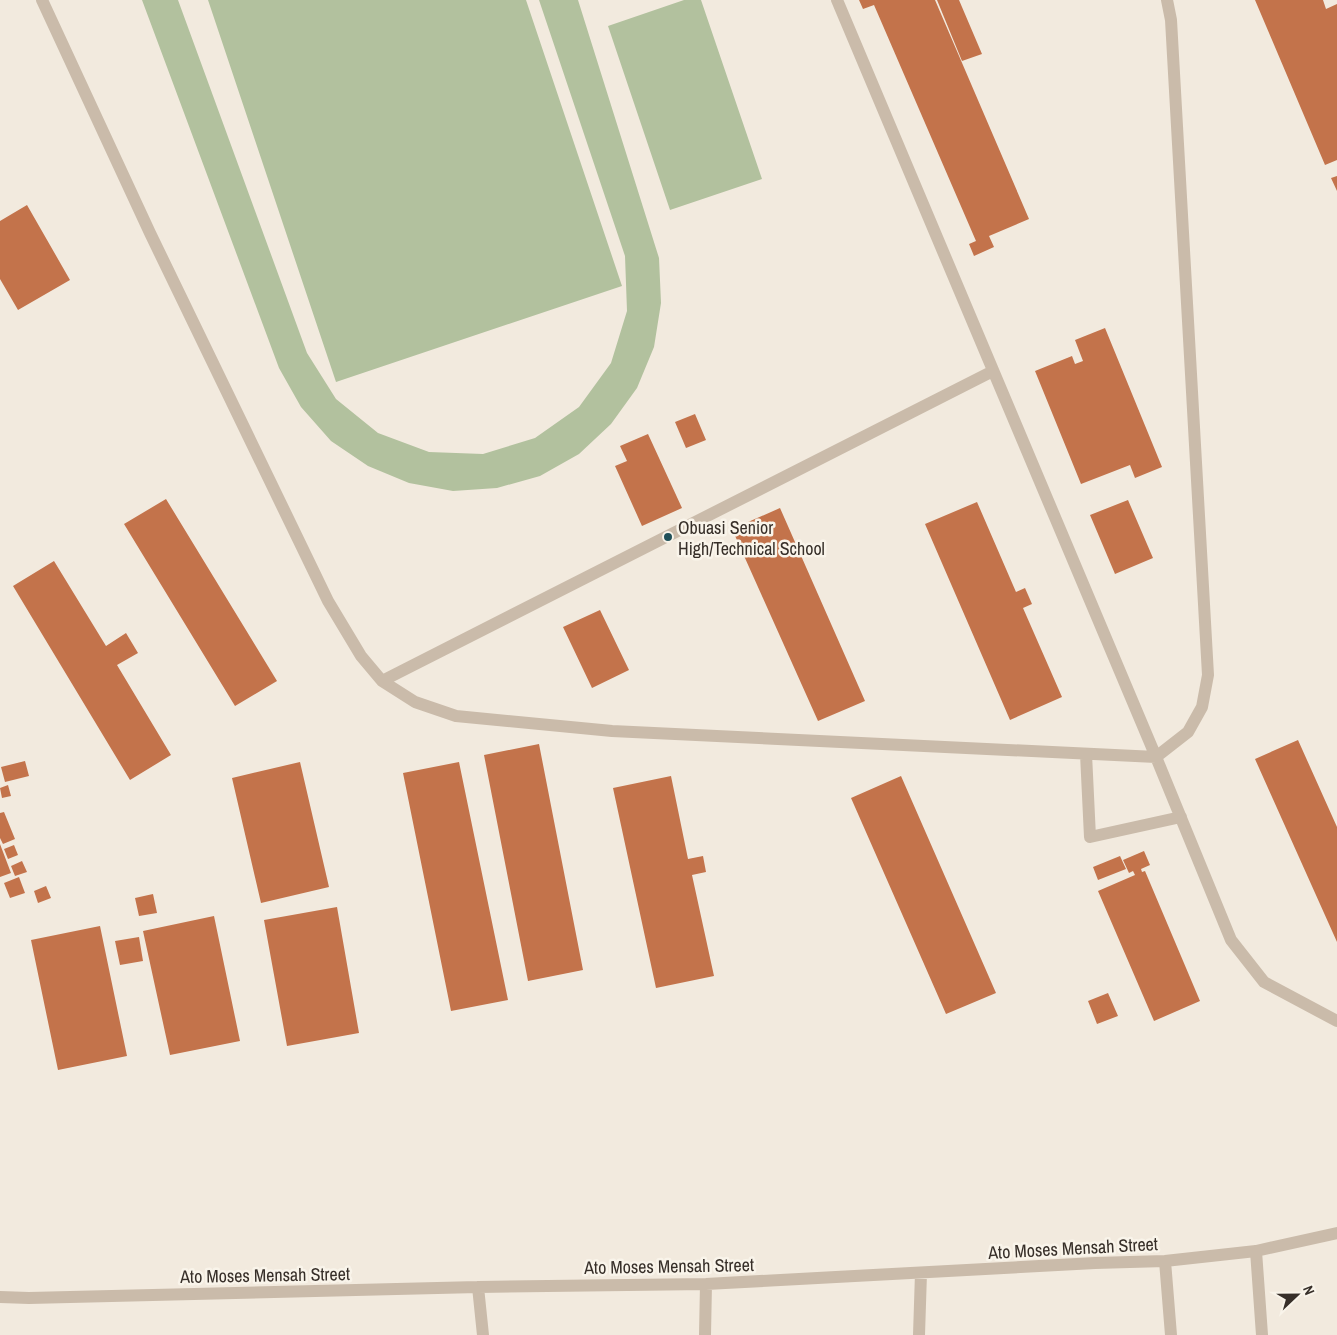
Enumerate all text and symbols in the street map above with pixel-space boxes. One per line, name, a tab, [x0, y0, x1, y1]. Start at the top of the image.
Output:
place label: Obuasi Senior High/Technical School	[678, 515, 825, 561]
marker: Obuasi Senior High/Technical School	[662, 531, 674, 543]
street label: Ato Moses Mensah Street	[987, 1231, 1158, 1265]
street label: Ato Moses Mensah Street	[583, 1252, 754, 1280]
street label: Ato Moses Mensah Street	[179, 1261, 350, 1289]
north arrow	[1272, 1270, 1322, 1320]
text: N	[1299, 1283, 1319, 1297]

